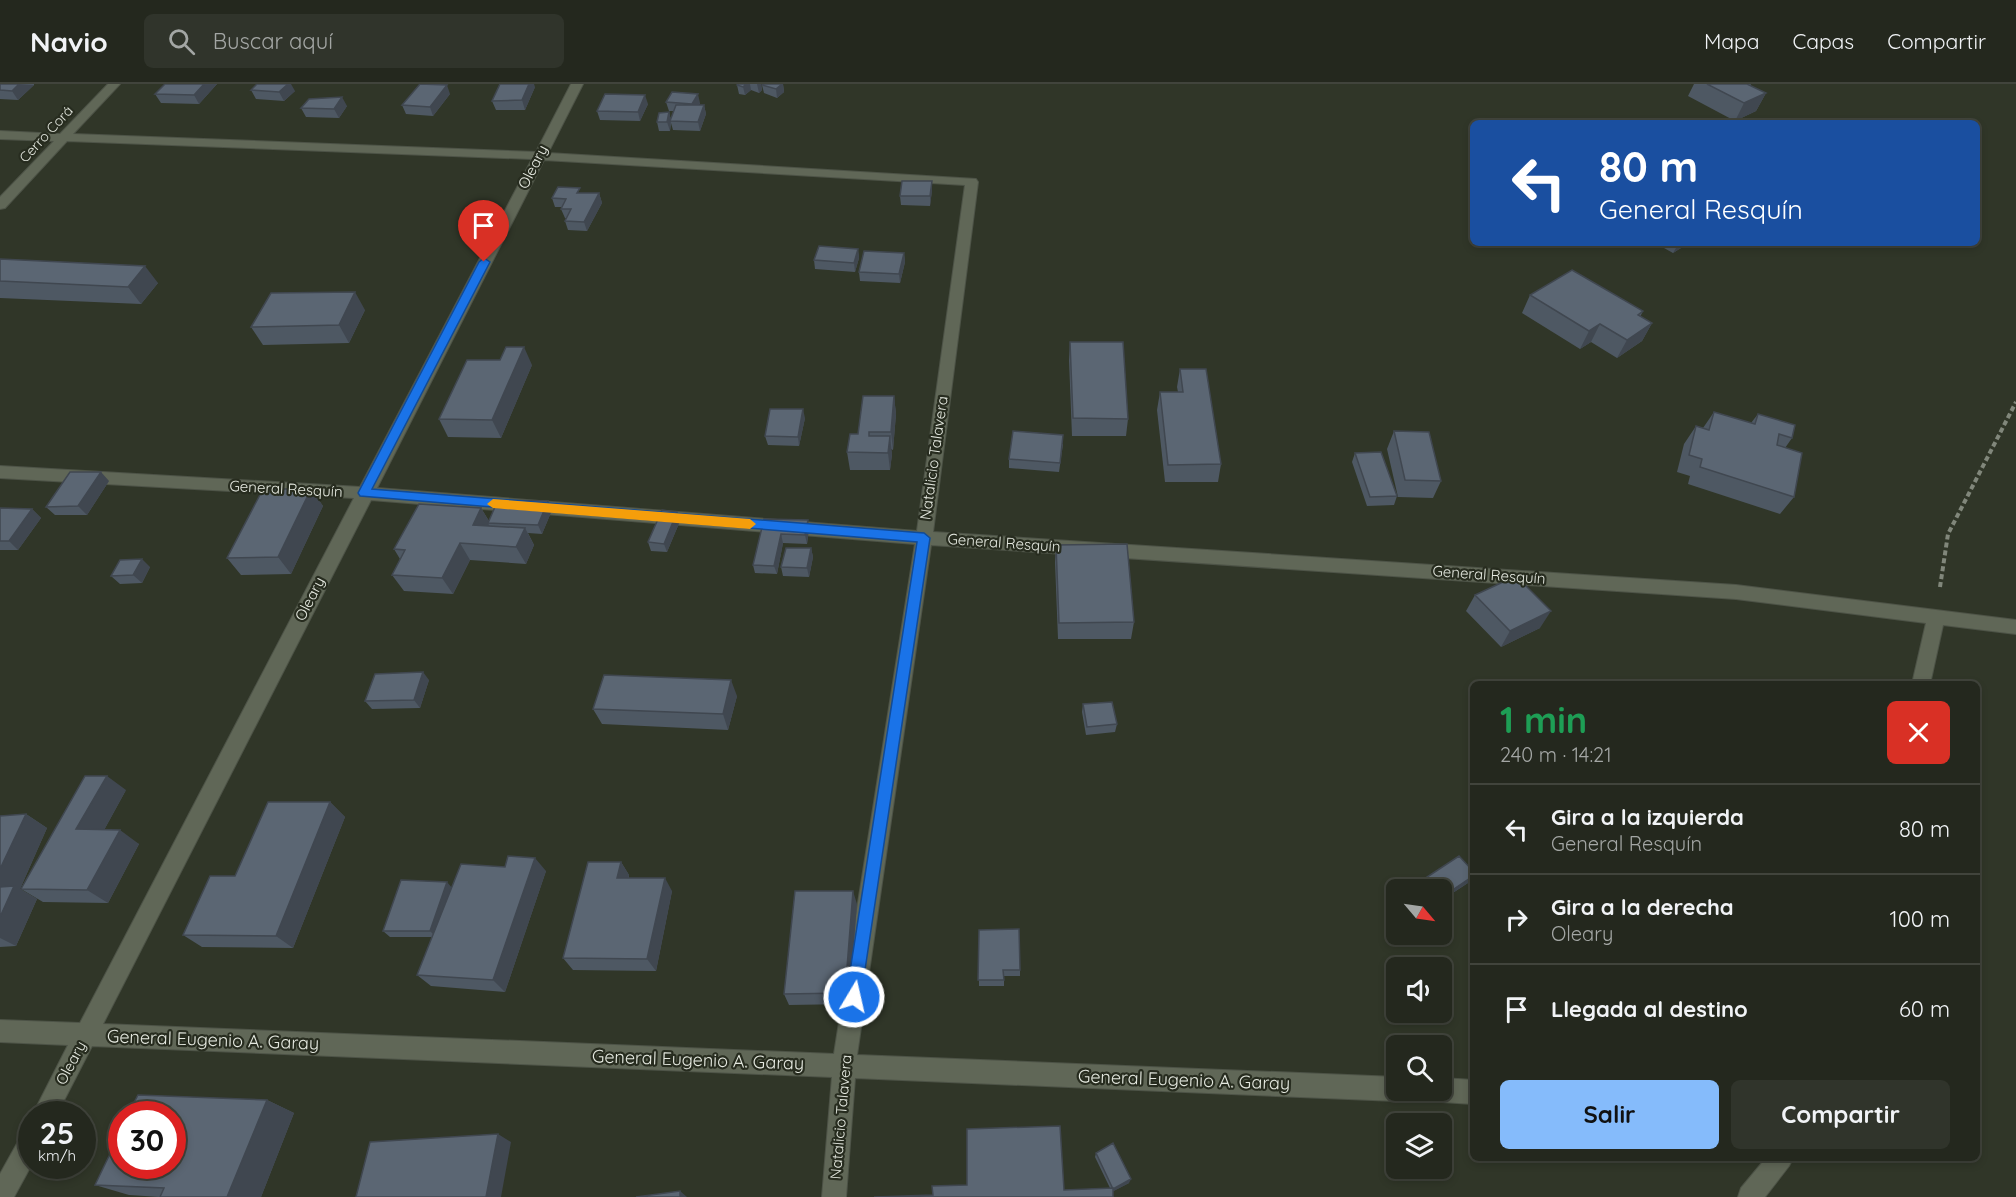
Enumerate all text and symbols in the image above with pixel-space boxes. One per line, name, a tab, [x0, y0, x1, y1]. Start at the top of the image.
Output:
search box	[144, 14, 564, 68]
text: Navio	[30, 24, 108, 59]
icon: search	[165, 25, 198, 58]
text: Buscar aquí	[213, 27, 333, 55]
text: Mapa	[1704, 28, 1759, 54]
text: Capas	[1792, 28, 1854, 54]
text: Compartir	[1887, 28, 1986, 54]
street label: Cerro Corá	[15, 102, 77, 166]
text: 80 m	[1599, 140, 1698, 193]
street label: Oleary	[513, 142, 552, 192]
icon: left	[1500, 144, 1578, 222]
text: General Resquín	[1599, 192, 1803, 226]
pin	[458, 200, 509, 262]
icon: arrive	[467, 209, 500, 242]
street label: Natalicio Talavera	[915, 395, 952, 521]
street label: General Resquín	[229, 476, 343, 501]
street label: General Resquín	[947, 529, 1061, 556]
street label: General Resquín	[1432, 561, 1546, 588]
street label: Oleary	[290, 574, 329, 624]
text: 1 min	[1500, 697, 1587, 742]
button: close	[1887, 701, 1950, 764]
text: 240 m · 14:21	[1500, 742, 1612, 767]
text: Gira a la izquierda	[1551, 803, 1744, 831]
icon: left	[1500, 813, 1533, 846]
text: 80 m	[1899, 815, 1950, 843]
text: General Resquín	[1551, 831, 1702, 856]
north arrow	[1386, 879, 1452, 945]
map controls	[1386, 879, 1452, 1179]
text: Gira a la derecha	[1551, 893, 1734, 921]
icon: right	[1500, 903, 1533, 936]
text: 100 m	[1890, 905, 1950, 933]
text: Oleary	[1551, 921, 1613, 946]
button: sound	[1386, 957, 1452, 1023]
position arrow	[822, 965, 886, 1029]
icon: arrive	[1500, 993, 1533, 1026]
text: Llegada al destino	[1551, 995, 1748, 1023]
text: 60 m	[1899, 995, 1950, 1023]
street label: General Eugenio A. Garay	[106, 1024, 320, 1055]
button: search	[1386, 1035, 1452, 1101]
street label: Oleary	[51, 1038, 90, 1088]
street label: General Eugenio A. Garay	[591, 1044, 805, 1075]
street label: Natalicio Talavera	[826, 1054, 855, 1180]
street label: General Eugenio A. Garay	[1077, 1064, 1291, 1095]
button: Salir	[1500, 1080, 1719, 1149]
button: Compartir	[1731, 1080, 1950, 1149]
speed limit sign: 30	[108, 1101, 186, 1179]
button: layers	[1386, 1113, 1452, 1179]
text: 25	[40, 1114, 74, 1152]
text: km/h	[38, 1146, 76, 1165]

